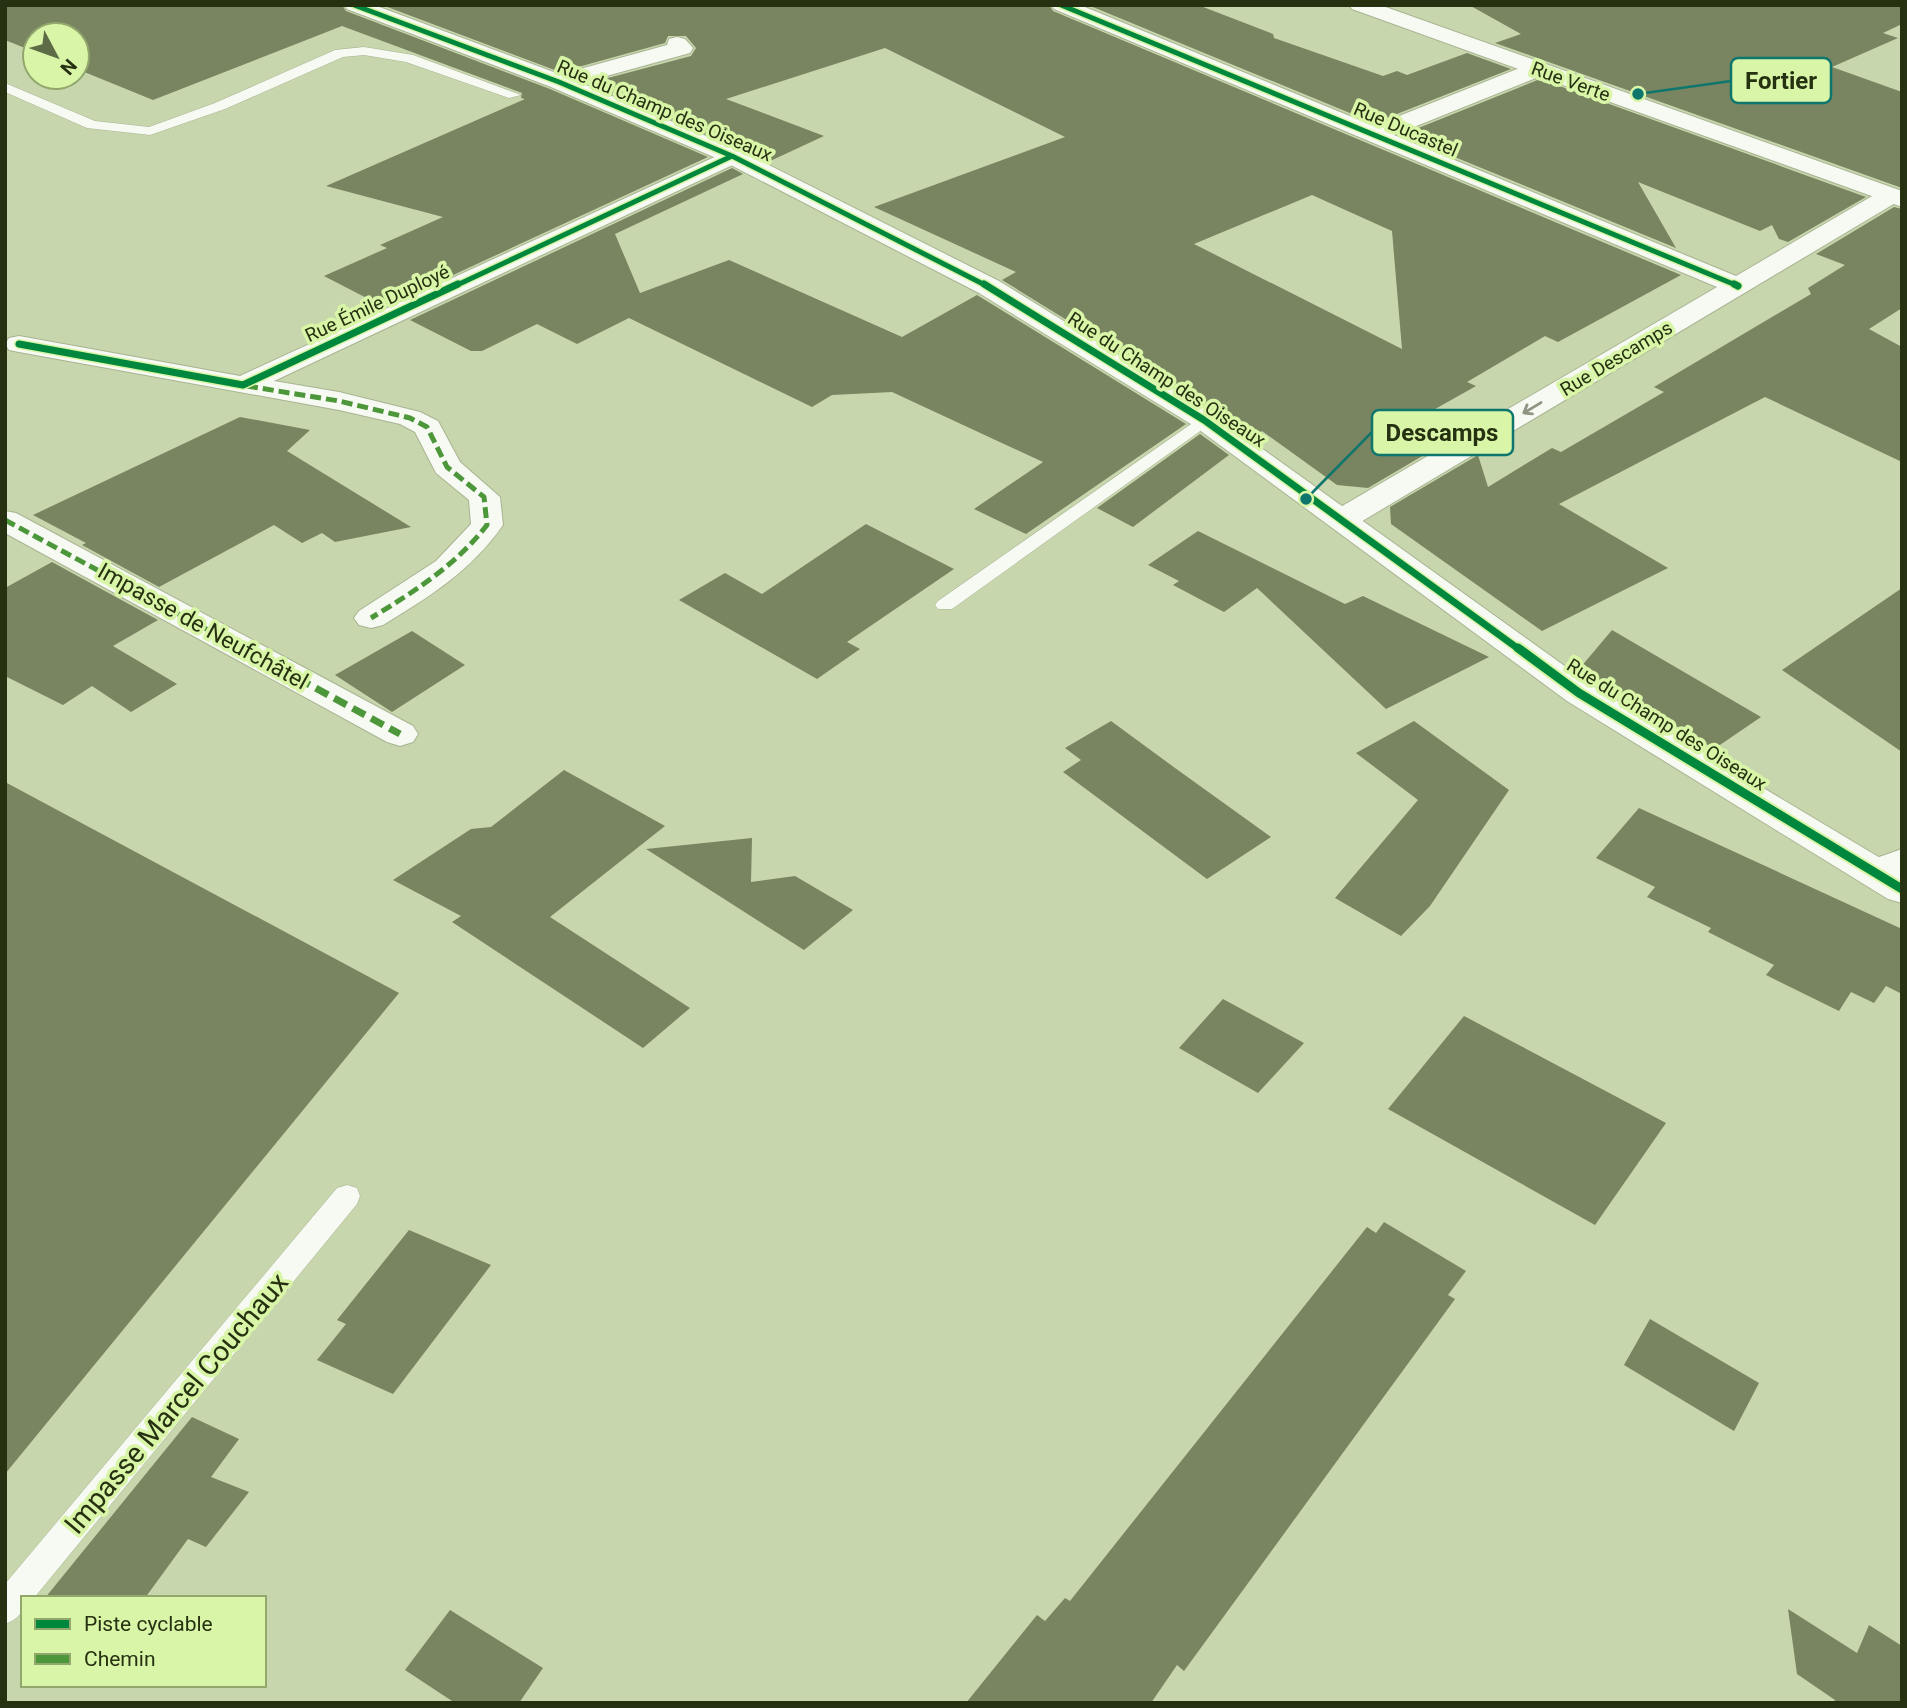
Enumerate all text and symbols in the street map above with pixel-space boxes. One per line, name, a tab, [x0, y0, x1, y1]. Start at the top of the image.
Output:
north arrow	[21, 21, 91, 91]
text: N	[55, 54, 82, 79]
street label: Rue du Champ des Oiseaux	[554, 55, 776, 166]
street label: Rue Verte	[1528, 57, 1613, 106]
callout: Fortier	[1731, 58, 1831, 103]
text: Fortier	[1745, 67, 1817, 95]
street label: Rue Ducastel	[1350, 97, 1461, 162]
street label: Rue Émile Duployé	[302, 260, 453, 347]
street label: Rue du Champ des Oiseaux	[1064, 307, 1270, 452]
street label: Rue Descamps	[1556, 316, 1677, 401]
one-way arrow	[1522, 402, 1542, 416]
callout: Descamps	[1372, 410, 1513, 455]
text: Descamps	[1386, 419, 1498, 447]
street label: Impasse de Neufchâtel	[93, 557, 312, 695]
street label: Rue du Champ des Oiseaux	[1563, 653, 1771, 796]
street label: Impasse Marcel Couchaux	[58, 1266, 295, 1540]
legend	[21, 1596, 266, 1687]
text: Piste cyclable	[84, 1612, 213, 1636]
text: Chemin	[84, 1647, 156, 1671]

